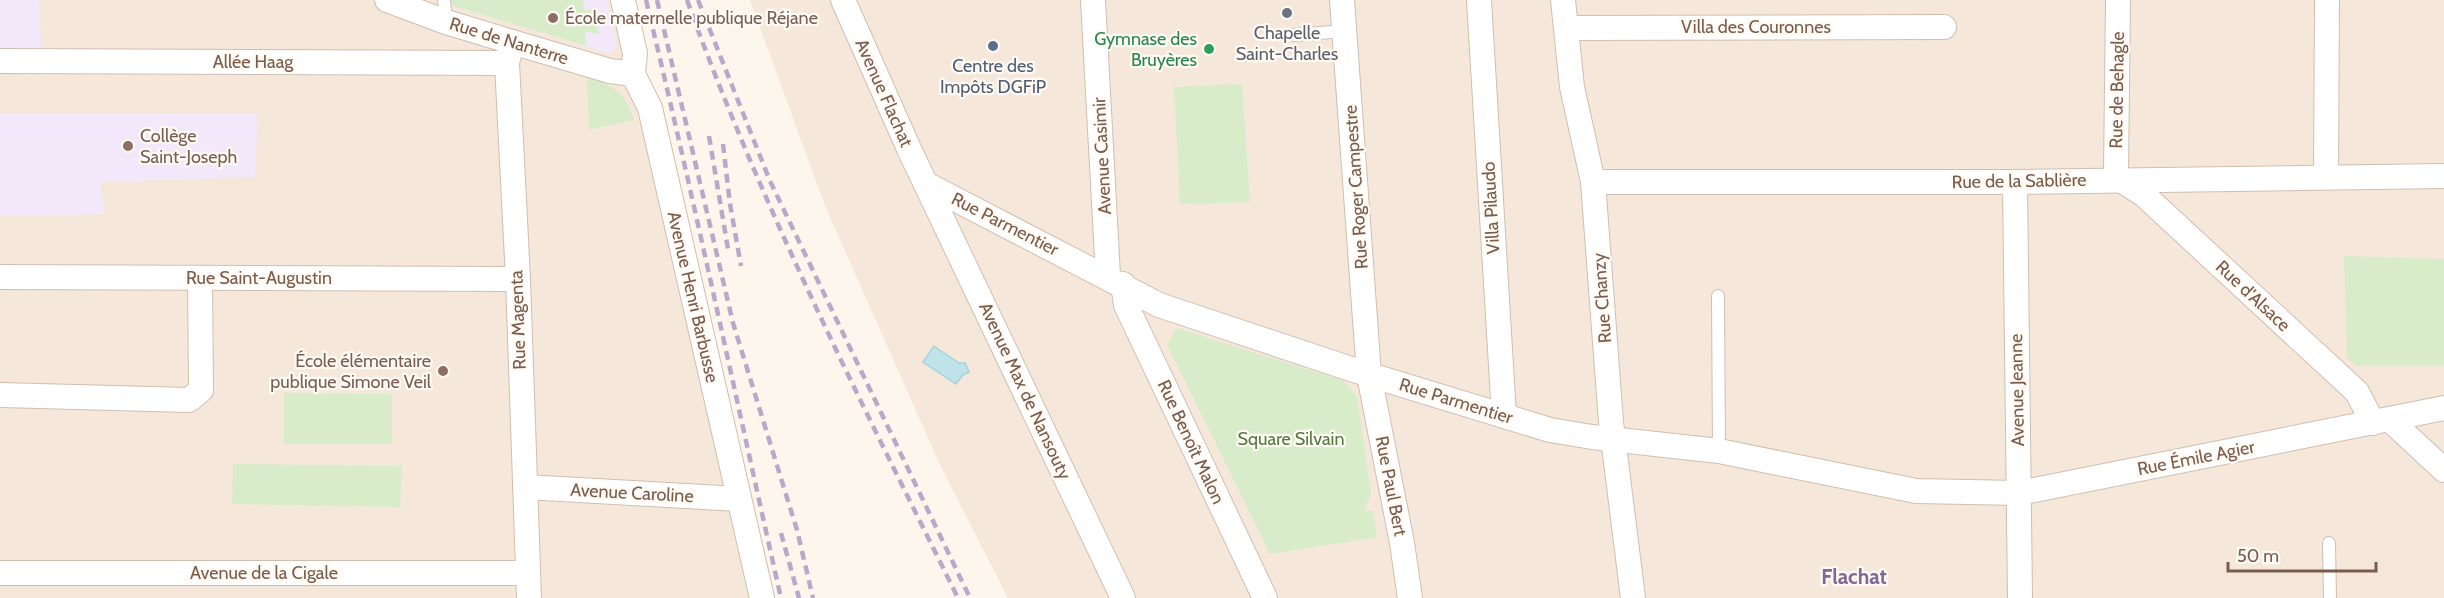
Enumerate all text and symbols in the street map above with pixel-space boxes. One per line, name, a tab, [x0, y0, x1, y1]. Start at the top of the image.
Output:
marker: Chapelle Saint-Charles	[1280, 6, 1294, 20]
place label: École maternelle publique Réjane	[565, 7, 818, 29]
marker: École maternelle publique Réjane	[546, 11, 560, 25]
street label: Rue de Nanterre	[447, 12, 571, 70]
street label: Villa des Couronnes	[1681, 16, 1831, 38]
place label: Chapelle Saint-Charles	[1236, 22, 1338, 65]
place label: Gymnase des Bruyères	[1094, 28, 1197, 71]
street label: Rue de Behagle	[2105, 31, 2129, 149]
street label: Avenue Flachat	[850, 36, 918, 150]
marker: Centre des Impôts DGFiP	[986, 39, 1000, 53]
marker: Gymnase des Bruyères	[1202, 42, 1216, 56]
street label: Allée Haag	[213, 51, 294, 73]
place label: Centre des Impôts DGFiP	[940, 55, 1046, 98]
street label: Avenue Casimir	[1088, 96, 1116, 215]
street label: Rue Roger Campestre	[1339, 104, 1373, 270]
place label: Collège Saint-Joseph	[140, 125, 237, 168]
marker: Collège Saint-Joseph	[121, 139, 135, 153]
street label: Villa Pilaudo	[1478, 161, 1504, 255]
street label: Rue de la Sablière	[1952, 169, 2086, 193]
street label: Rue Parmentier	[948, 188, 1063, 261]
street label: Avenue Henri Barbusse	[663, 209, 723, 385]
street label: Rue Chanzy	[1588, 252, 1616, 344]
street label: Rue d'Alsace	[2211, 256, 2295, 336]
street label: Rue Saint-Augustin	[186, 267, 332, 289]
street label: Rue Magenta	[505, 270, 531, 370]
street label: Avenue Max de Nansouty	[974, 299, 1076, 483]
street label: Avenue Jeanne	[2005, 333, 2029, 447]
place label: École élémentaire publique Simone Veil	[270, 350, 432, 393]
marker: École élémentaire publique Simone Veil	[436, 364, 450, 378]
street label: Rue Parmentier	[1397, 373, 1516, 429]
street label: Rue Benoît Malon	[1153, 376, 1229, 508]
park label: Square Silvain	[1238, 428, 1344, 450]
street label: Rue Paul Bert	[1371, 434, 1411, 538]
street label: Rue Émile Agier	[2135, 436, 2257, 480]
street label: Avenue Caroline	[570, 479, 694, 507]
scale bar	[2228, 535, 2376, 573]
text: 50 m	[2237, 545, 2279, 567]
street label: Avenue de la Cigale	[190, 562, 338, 584]
district label: Flachat	[1821, 564, 1887, 589]

